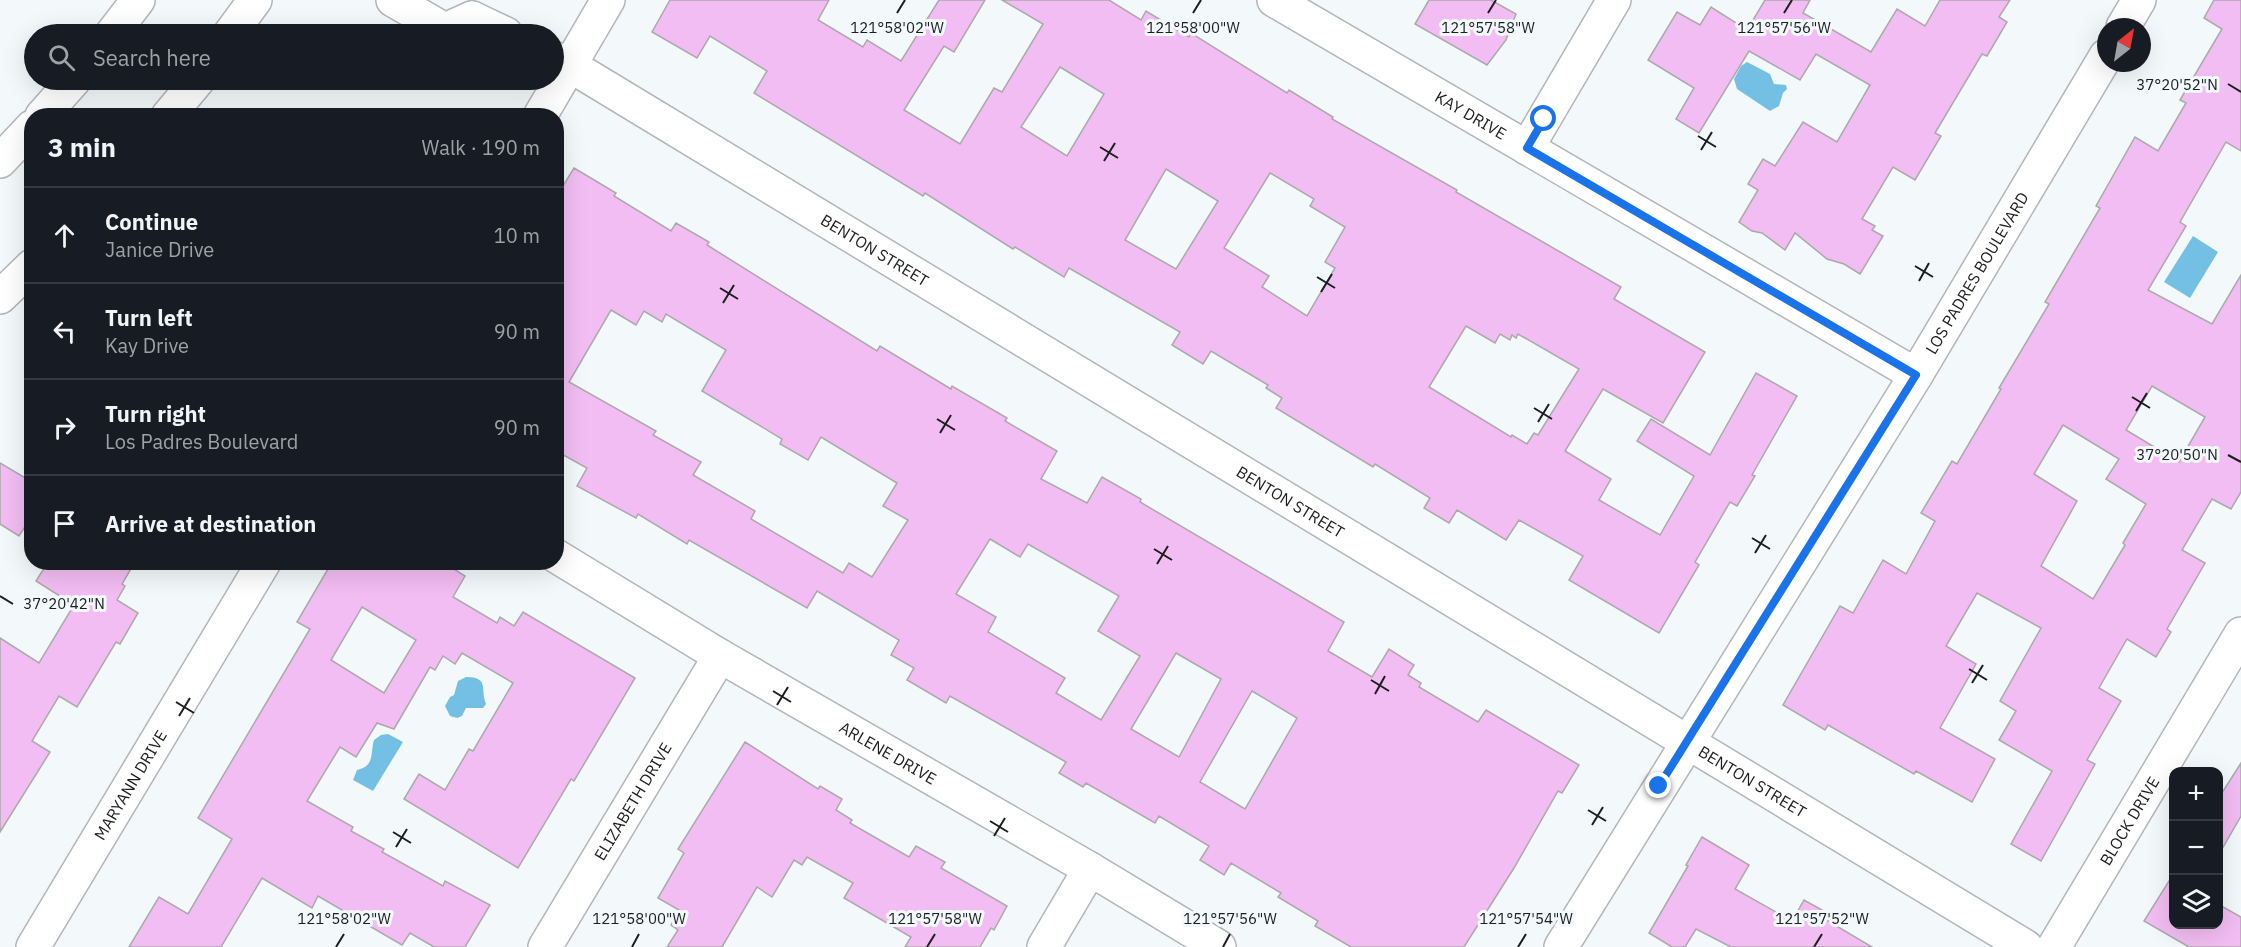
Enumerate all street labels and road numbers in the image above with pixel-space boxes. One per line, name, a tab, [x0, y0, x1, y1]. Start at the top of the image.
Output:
street label: KAY DRIVE	[1432, 86, 1510, 144]
street label: LOS PADRES BOULEVARD	[1921, 188, 2033, 357]
street label: BENTON STREET	[817, 210, 932, 290]
street label: BENTON STREET	[1233, 461, 1348, 542]
street label: ARLENE DRIVE	[836, 717, 940, 789]
street label: MARYANN DRIVE	[90, 726, 171, 844]
street label: ELIZABETH DRIVE	[590, 739, 676, 864]
street label: BENTON STREET	[1695, 741, 1810, 822]
street label: BLOCK DRIVE	[2095, 773, 2164, 869]

